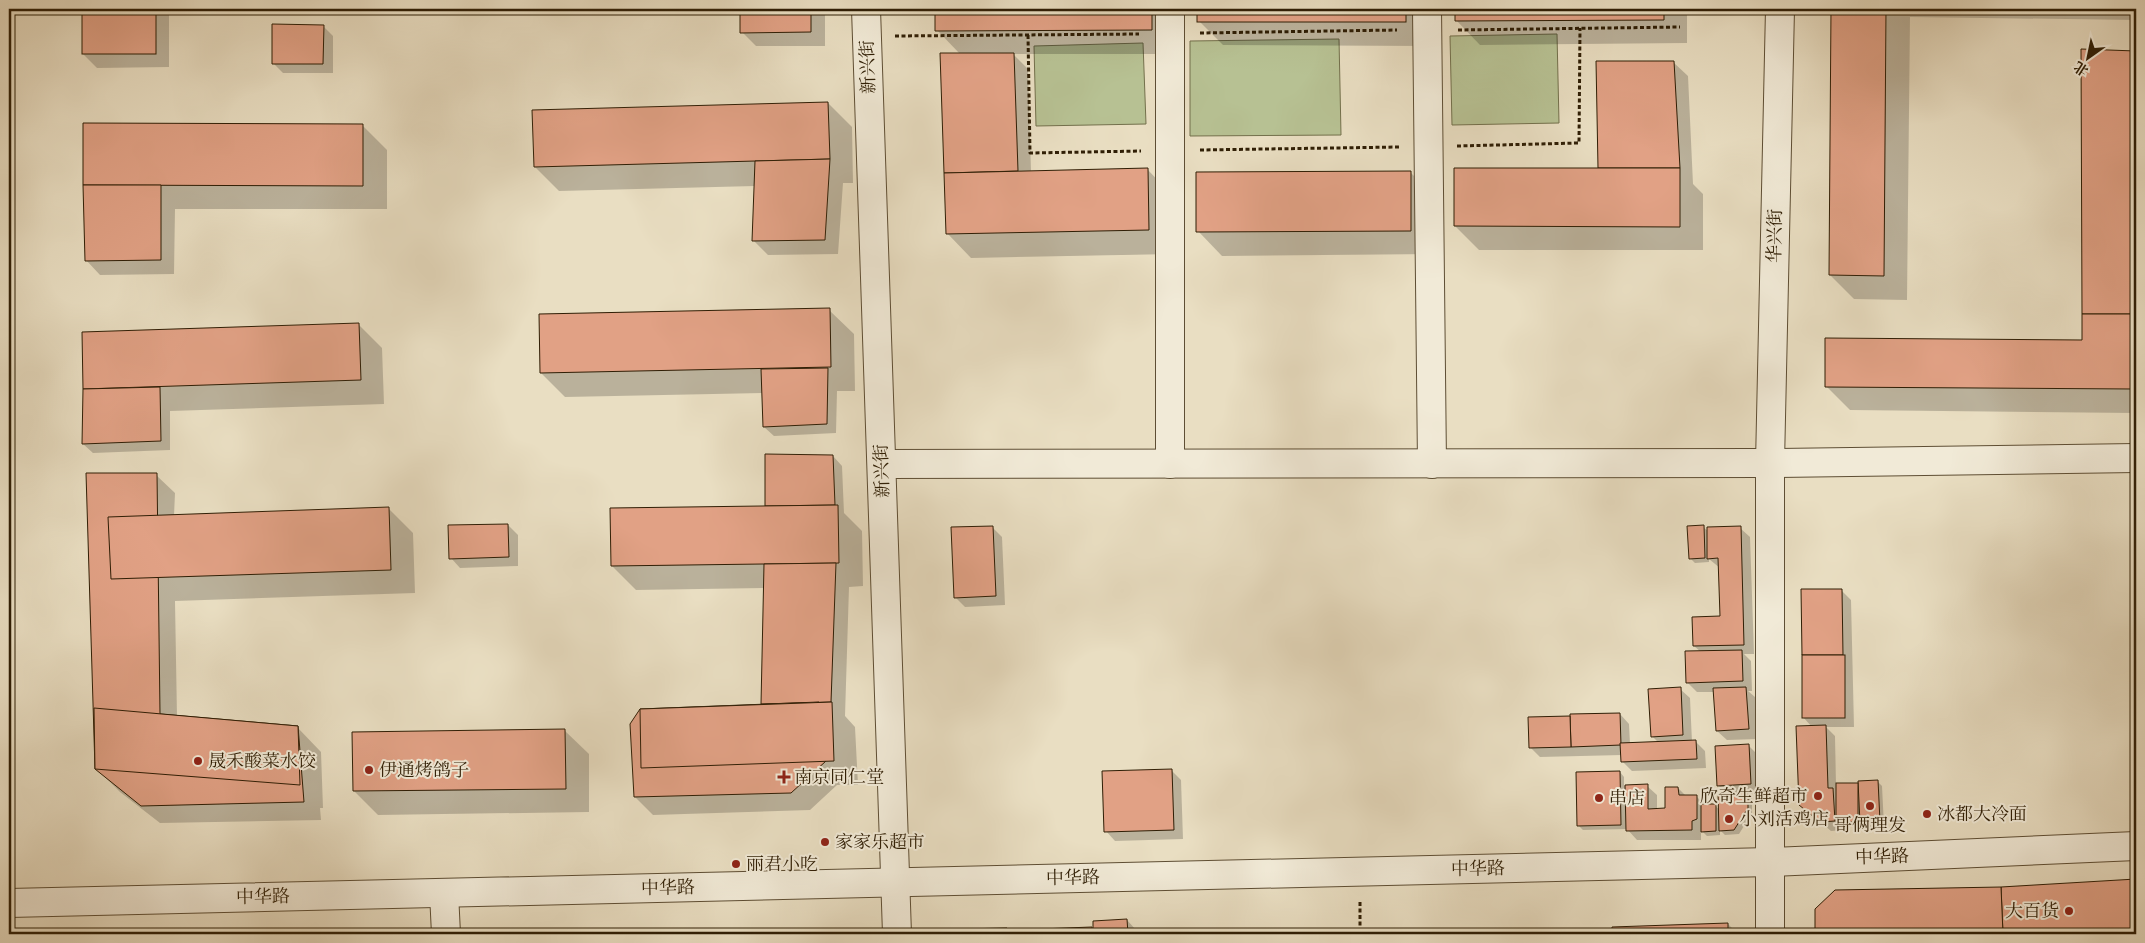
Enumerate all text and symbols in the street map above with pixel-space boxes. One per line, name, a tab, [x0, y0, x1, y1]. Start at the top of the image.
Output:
north arrow	[2062, 32, 2112, 82]
street label: 新兴街	[855, 40, 881, 94]
text: 北	[2070, 57, 2092, 80]
street label: 华兴街	[1762, 209, 1788, 263]
street label: 新兴街	[869, 444, 895, 498]
place label: 晟禾酸菜水饺	[208, 749, 316, 774]
marker: 晟禾酸菜水饺	[192, 755, 204, 767]
place label: 伊通烤鸽子	[379, 758, 469, 783]
marker: 伊通烤鸽子	[363, 764, 375, 776]
place label: 南京同仁堂	[794, 765, 884, 790]
marker: 南京同仁堂	[778, 771, 790, 783]
place label: 欣奇生鲜超市	[1700, 784, 1808, 809]
place label: 串店	[1609, 786, 1645, 811]
marker: 欣奇生鲜超市	[1812, 790, 1824, 802]
marker: 串店	[1593, 792, 1605, 804]
marker: 哥俩理发	[1864, 800, 1876, 812]
place label: 冰都大冷面	[1937, 802, 2027, 827]
place label: 小刘活鸡店	[1739, 807, 1829, 832]
marker: 冰都大冷面	[1921, 808, 1933, 820]
marker: 小刘活鸡店	[1723, 813, 1735, 825]
place label: 哥俩理发	[1834, 813, 1906, 838]
place label: 家家乐超市	[835, 830, 925, 855]
marker: 家家乐超市	[819, 836, 831, 848]
street label: 中华路	[1855, 844, 1909, 870]
place label: 丽君小吃	[746, 852, 818, 877]
street label: 中华路	[1451, 856, 1505, 882]
marker: 丽君小吃	[730, 858, 742, 870]
street label: 中华路	[1046, 865, 1100, 891]
street label: 中华路	[641, 875, 695, 901]
street label: 中华路	[236, 884, 290, 910]
place label: 大百货	[2005, 899, 2059, 924]
marker: 大百货	[2063, 905, 2075, 917]

